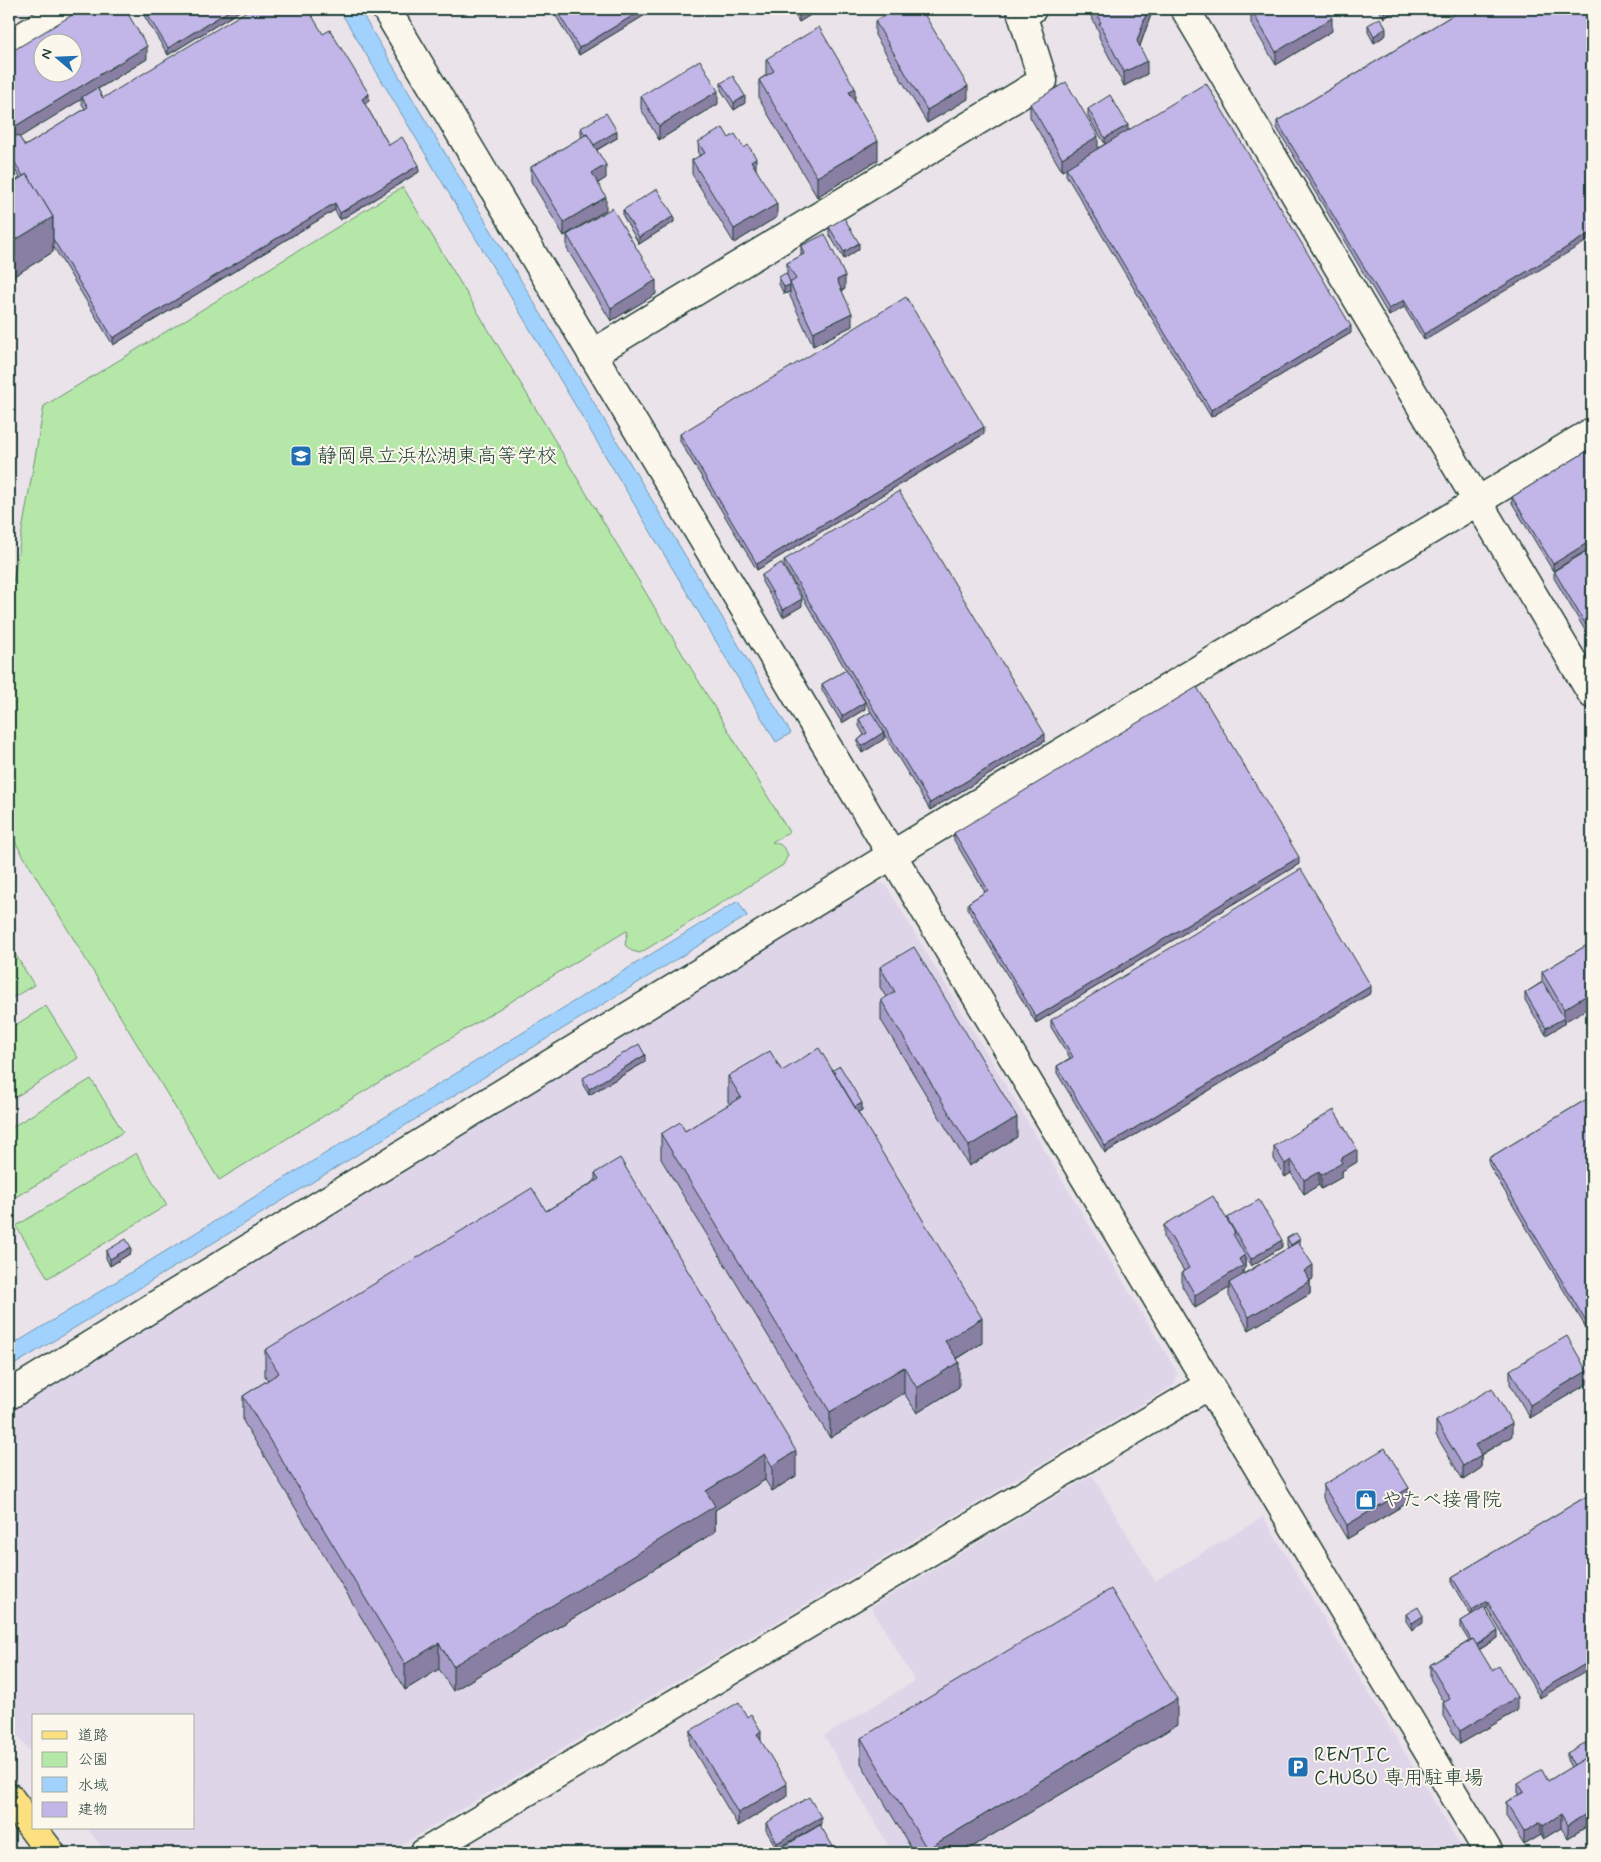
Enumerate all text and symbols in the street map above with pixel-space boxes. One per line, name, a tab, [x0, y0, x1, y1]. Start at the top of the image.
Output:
north arrow	[32, 32, 82, 82]
text: N	[37, 47, 57, 61]
place label: 静岡県立浜松湖東高等学校	[317, 443, 557, 470]
school or university icon: 静岡県立浜松湖東高等学校	[289, 444, 313, 468]
place label: やたべ接骨院	[1382, 1487, 1502, 1514]
shop icon: やたべ接骨院	[1354, 1488, 1378, 1512]
legend	[32, 1714, 195, 1830]
text: 道路	[78, 1726, 108, 1746]
place label: RENTIC CHUBU 専用駐車場	[1314, 1742, 1484, 1792]
text: 公園	[78, 1750, 108, 1770]
parking icon: RENTIC CHUBU 専用駐車場	[1286, 1755, 1310, 1779]
text: 水域	[78, 1776, 108, 1796]
text: 建物	[78, 1800, 108, 1820]

